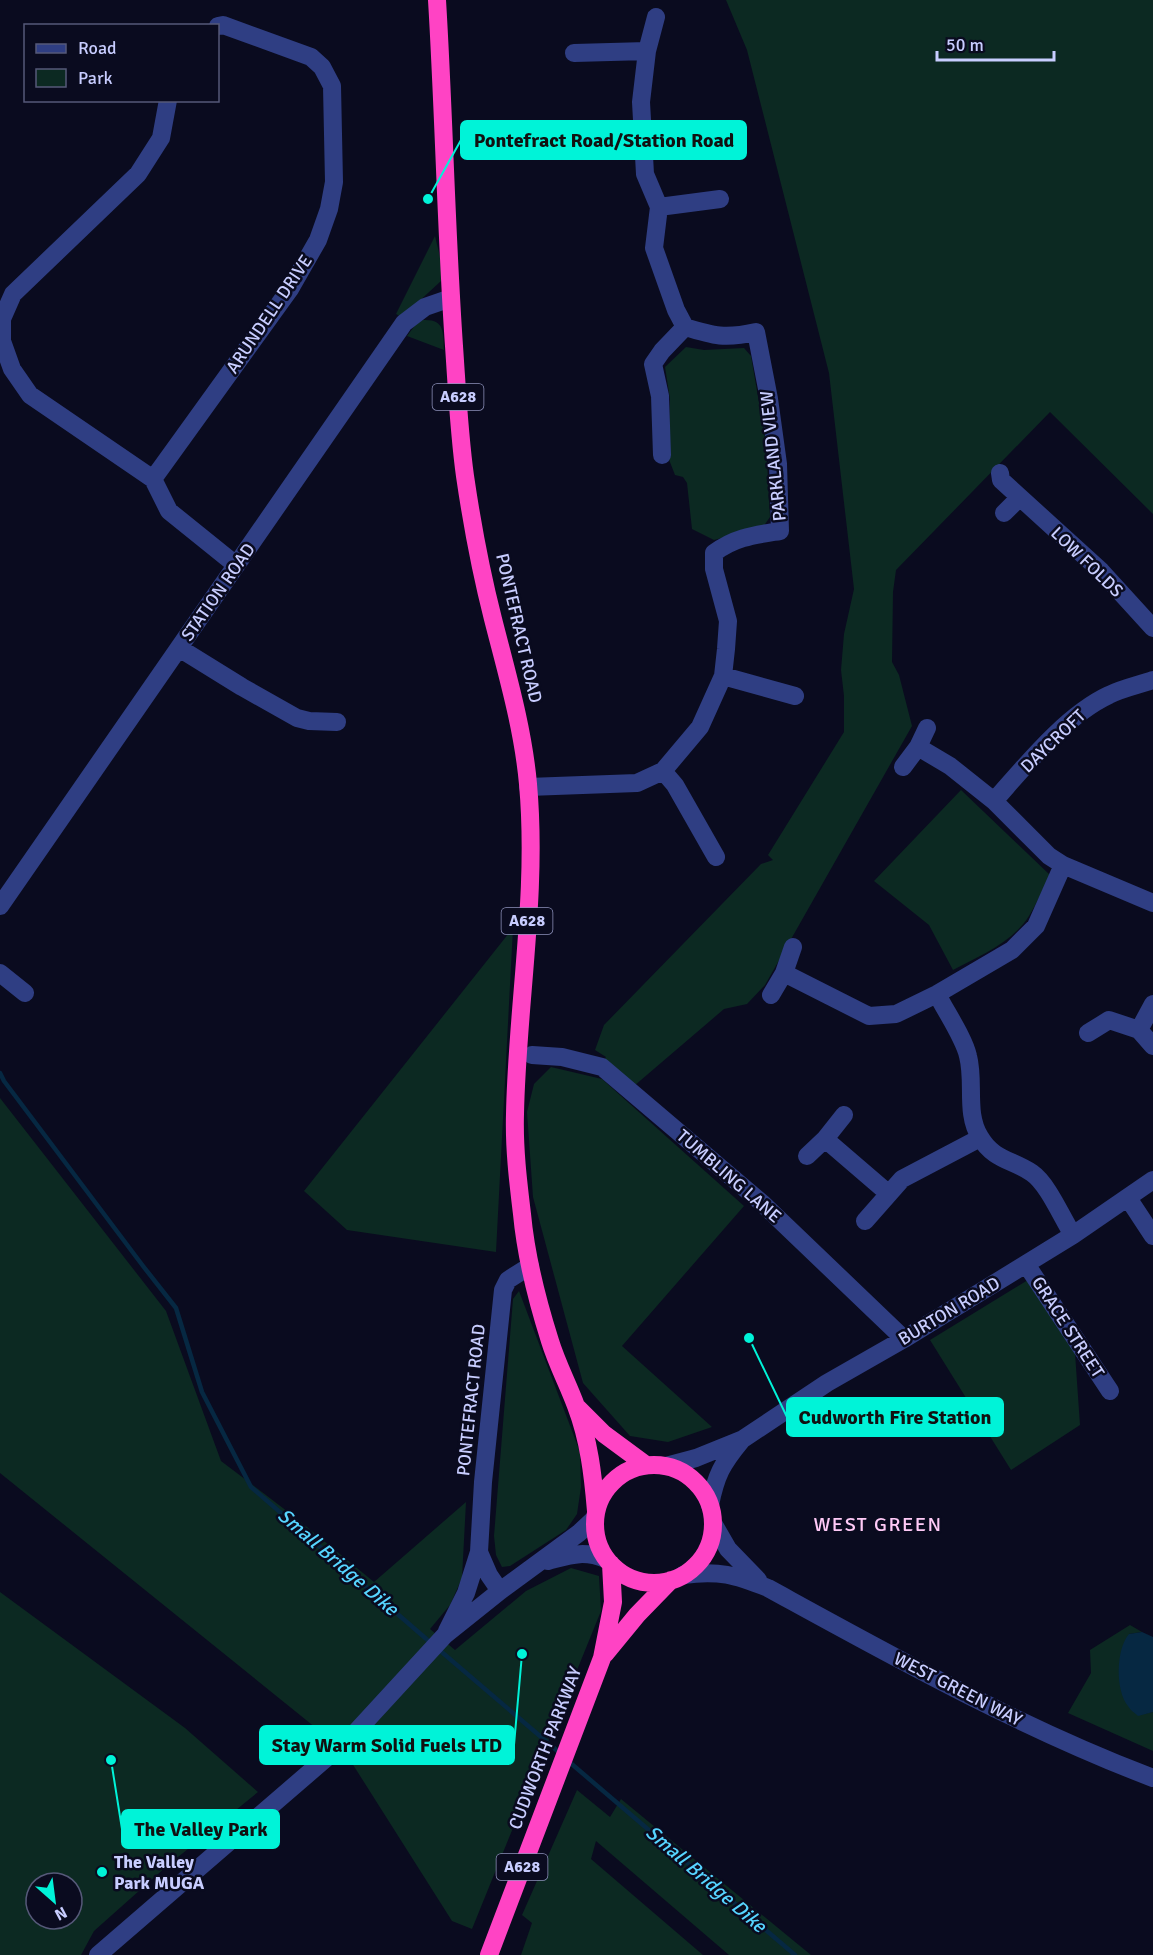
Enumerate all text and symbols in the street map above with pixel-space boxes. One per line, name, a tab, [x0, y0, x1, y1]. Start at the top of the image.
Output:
legend	[24, 24, 219, 102]
scale bar	[937, 24, 1054, 62]
text: 50 m	[946, 34, 984, 56]
text: Road	[78, 37, 117, 59]
text: Park	[78, 67, 113, 89]
callout: Pontefract Road/Station Road	[461, 121, 746, 159]
text: Pontefract Road/Station Road	[474, 128, 735, 153]
street label: ARUNDELL DRIVE	[221, 250, 317, 378]
road number: A628	[432, 384, 484, 410]
street label: PARKLAND VIEW	[755, 390, 791, 522]
street label: LOW FOLDS	[1046, 522, 1128, 602]
street label: STATION ROAD	[176, 539, 260, 645]
street label: PONTEFRACT ROAD	[491, 551, 547, 705]
street label: DAYCROFT	[1016, 705, 1090, 777]
road number: A628	[502, 908, 552, 934]
street label: TUMBLING LANE	[672, 1125, 786, 1227]
street label: BURTON ROAD	[894, 1272, 1004, 1350]
street label: GRACE STREET	[1027, 1272, 1109, 1382]
street label: PONTEFRACT ROAD	[452, 1323, 490, 1477]
callout: Cudworth Fire Station	[787, 1398, 1003, 1436]
text: Cudworth Fire Station	[799, 1405, 992, 1430]
water label: Small Bridge Dike	[273, 1503, 404, 1622]
district label: WEST GREEN	[813, 1512, 943, 1537]
street label: WEST GREEN WAY	[890, 1647, 1026, 1731]
street label: CUDWORTH PARKWAY	[504, 1663, 586, 1833]
callout: Stay Warm Solid Fuels LTD	[260, 1726, 514, 1764]
text: Stay Warm Solid Fuels LTD	[272, 1733, 502, 1758]
callout: The Valley Park	[122, 1810, 279, 1848]
text: The Valley Park	[134, 1817, 268, 1842]
water label: Small Bridge Dike	[641, 1820, 772, 1939]
place label: The Valley Park MUGA	[114, 1851, 205, 1894]
road number: A628	[496, 1854, 548, 1880]
marker: The Valley Park MUGA	[95, 1865, 109, 1879]
north arrow	[24, 1871, 84, 1931]
text: N	[51, 1902, 70, 1925]

